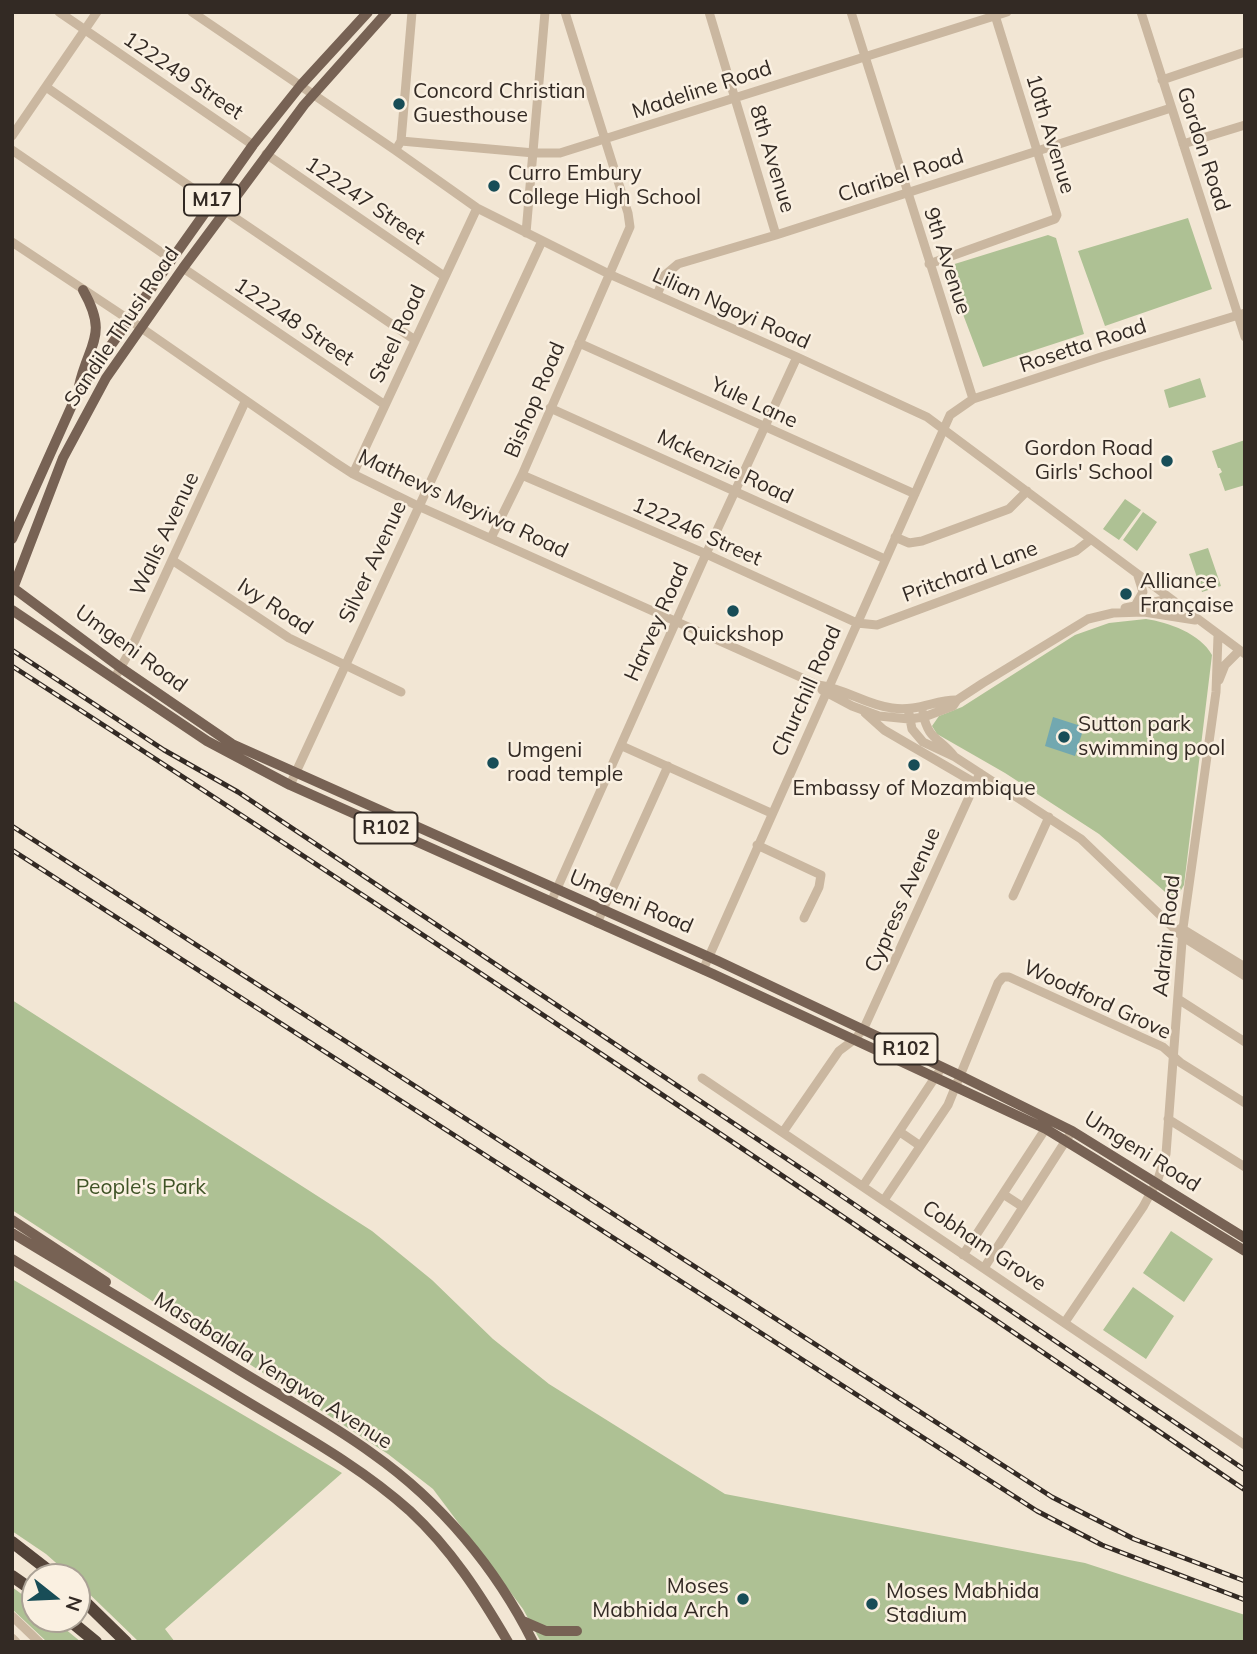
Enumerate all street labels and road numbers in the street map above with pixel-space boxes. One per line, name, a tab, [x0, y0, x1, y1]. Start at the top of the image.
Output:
street label: 122249 Street	[118, 27, 248, 125]
street label: Madeline Road	[629, 56, 775, 124]
street label: 10th Avenue	[1020, 71, 1080, 197]
street label: Gordon Road	[1171, 84, 1235, 214]
street label: 8th Avenue	[744, 102, 800, 216]
street label: Claribel Road	[835, 144, 967, 208]
street label: 122247 Street	[300, 152, 430, 250]
road number: M17	[184, 184, 240, 216]
street label: 9th Avenue	[918, 204, 976, 318]
street label: Sandile Thusi Road	[59, 242, 185, 412]
street label: Lilian Ngoyi Road	[648, 263, 814, 355]
street label: 122248 Street	[229, 273, 359, 371]
street label: Steel Road	[364, 281, 432, 387]
street label: Rosetta Road	[1016, 314, 1150, 378]
street label: Bishop Road	[499, 338, 571, 462]
street label: Yule Lane	[707, 372, 801, 434]
street label: Mckenzie Road	[653, 425, 797, 509]
street label: Mathews Meyiwa Road	[354, 444, 572, 564]
street label: Walls Avenue	[125, 468, 205, 600]
street label: 122246 Street	[628, 492, 766, 572]
street label: Silver Avenue	[334, 497, 412, 627]
street label: Pritchard Lane	[899, 536, 1041, 608]
street label: Harvey Road	[620, 559, 694, 685]
street label: Ivy Road	[233, 573, 317, 641]
street label: Umgeni Road	[70, 600, 192, 698]
street label: Churchill Road	[767, 622, 847, 760]
road number: R102	[354, 813, 418, 844]
street label: Cypress Avenue	[860, 824, 946, 976]
street label: Umgeni Road	[565, 865, 697, 939]
street label: Adrain Road	[1148, 874, 1186, 998]
street label: Woodford Grove	[1019, 955, 1175, 1045]
road number: R102	[874, 1034, 937, 1064]
street label: Umgeni Road	[1079, 1106, 1205, 1198]
street label: Cobham Grove	[917, 1195, 1051, 1297]
street label: Masabalala Yengwa Avenue	[149, 1287, 397, 1455]

